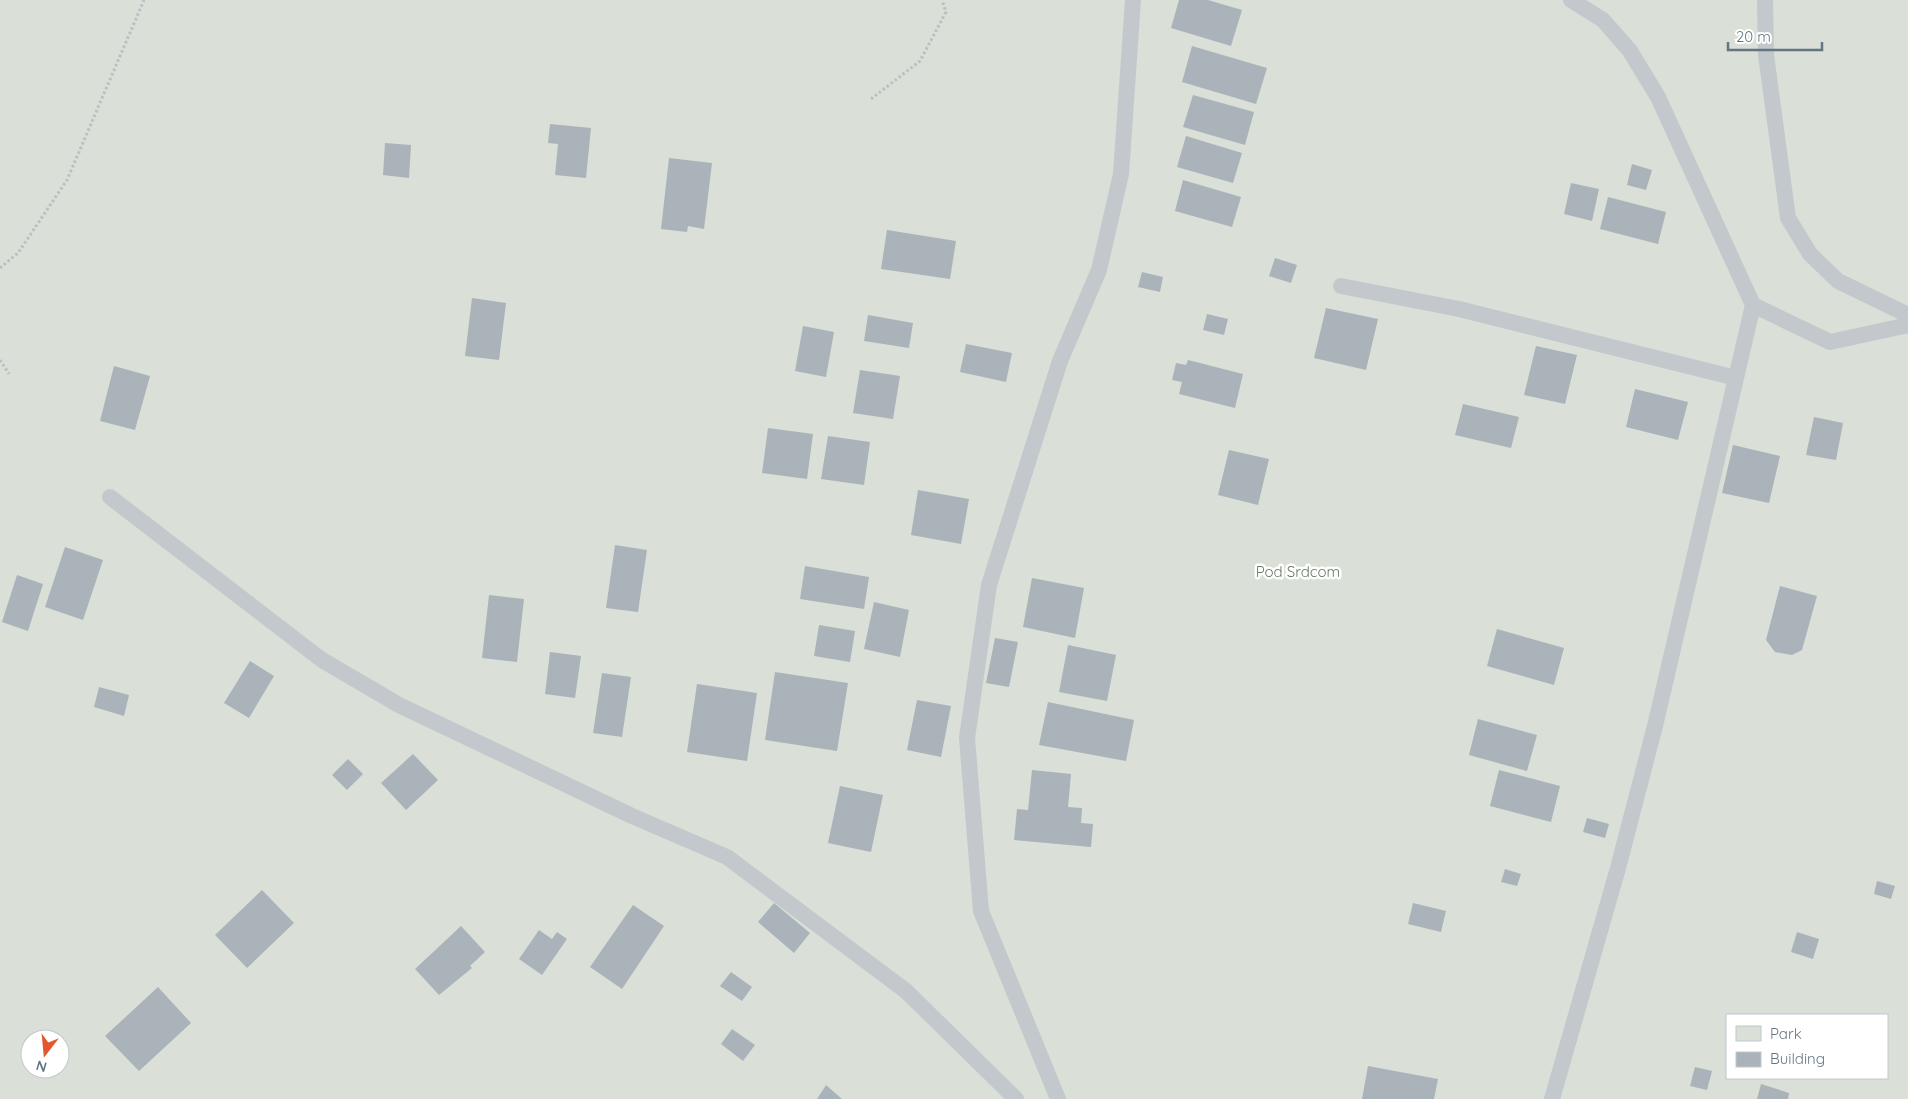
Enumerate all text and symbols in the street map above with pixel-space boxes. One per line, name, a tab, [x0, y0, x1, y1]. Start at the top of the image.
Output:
scale bar	[1728, 20, 1822, 52]
text: 20 m	[1736, 27, 1771, 46]
park label: Pod Srdcom	[1256, 562, 1340, 581]
legend	[1726, 1014, 1888, 1079]
text: Park	[1770, 1024, 1802, 1043]
north arrow	[20, 1029, 70, 1079]
text: Building	[1770, 1049, 1825, 1068]
text: N	[34, 1056, 49, 1077]

